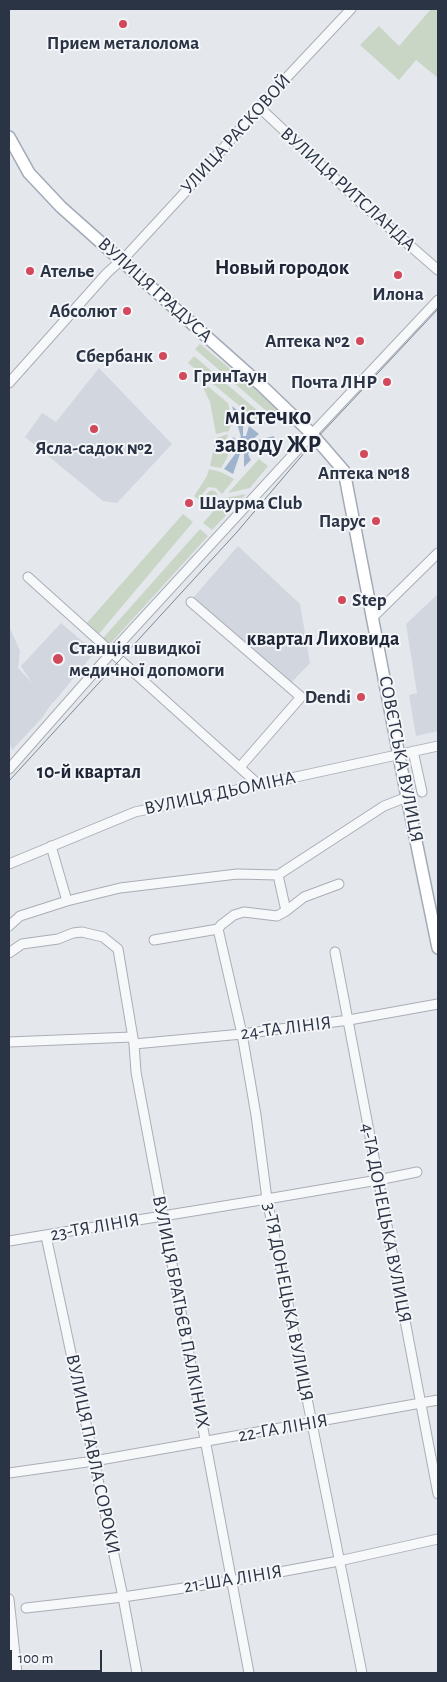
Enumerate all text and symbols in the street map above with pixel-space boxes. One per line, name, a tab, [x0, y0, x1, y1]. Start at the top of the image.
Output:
marker: Прием металолома	[117, 18, 129, 30]
place label: Прием металолома	[47, 32, 199, 54]
street label: УЛИЦА РАСКОВОЙ	[176, 69, 296, 199]
street label: ВУЛИЦЯ РИТСЛАНДА	[276, 122, 420, 256]
street label: ВУЛИЦЯ ГРАДУСА	[93, 233, 217, 347]
district label: Новый городок	[215, 255, 349, 281]
place label: Ателье	[40, 260, 94, 282]
marker: Ателье	[24, 265, 36, 277]
marker: Илона	[392, 269, 404, 281]
place label: Илона	[372, 283, 424, 305]
place label: Абсолют	[49, 300, 117, 322]
marker: Абсолют	[121, 305, 133, 317]
place label: Аптека №2	[265, 330, 350, 352]
marker: Аптека №2	[354, 335, 366, 347]
place label: Сбербанк	[76, 345, 153, 367]
marker: Сбербанк	[157, 350, 169, 362]
place label: ГринТаун	[193, 365, 267, 387]
marker: ГринТаун	[177, 370, 189, 382]
place label: Почта ЛНР	[291, 371, 377, 393]
marker: Почта ЛНР	[381, 376, 393, 388]
district label: містечко заводу ЖР	[215, 403, 321, 459]
marker: Ясла-садок №2	[88, 423, 100, 435]
place label: Ясла-садок №2	[35, 437, 153, 459]
marker: Аптека №18	[358, 448, 370, 460]
place label: Аптека №18	[318, 462, 410, 484]
place label: Шаурма Club	[199, 492, 302, 514]
marker: Шаурма Club	[183, 497, 195, 509]
place label: Парус	[319, 510, 366, 532]
marker: Парус	[370, 515, 382, 527]
place label: Step	[352, 589, 387, 611]
marker: Step	[336, 594, 348, 606]
district label: квартал Лиховида	[246, 627, 400, 651]
place label: Станція швидкої медичної допомоги	[69, 637, 225, 681]
marker: Станція швидкої медичної допомоги	[51, 652, 65, 666]
street label: СОВЄТСЬКА ВУЛИЦЯ	[374, 674, 428, 844]
place label: Dendi	[305, 686, 351, 708]
marker: Dendi	[355, 691, 367, 703]
district label: 10-й квартал	[37, 760, 141, 784]
street label: ВУЛИЦЯ ДЬОМІНА	[142, 766, 298, 820]
street label: 24-ТА ЛІНІЯ	[239, 1011, 333, 1045]
street label: 4-ТА ДОНЕЦЬКА ВУЛИЦЯ	[355, 1121, 417, 1325]
street label: ВУЛИЦЯ БРАТЬЄВ ПАЛКІНИХ	[147, 1193, 215, 1431]
street label: 3-ТЯ ДОНЕЦЬКА ВУЛИЦЯ	[258, 1201, 318, 1403]
street label: 23-ТЯ ЛІНІЯ	[48, 1208, 142, 1246]
street label: ВУЛИЦЯ ПАВЛА СОРОКИ	[61, 1352, 125, 1556]
street label: 22-ГА ЛІНІЯ	[236, 1409, 330, 1447]
street label: 21-ША ЛІНІЯ	[182, 1560, 284, 1598]
scale bar	[12, 1640, 105, 1672]
text: 100 m	[18, 1651, 53, 1666]

